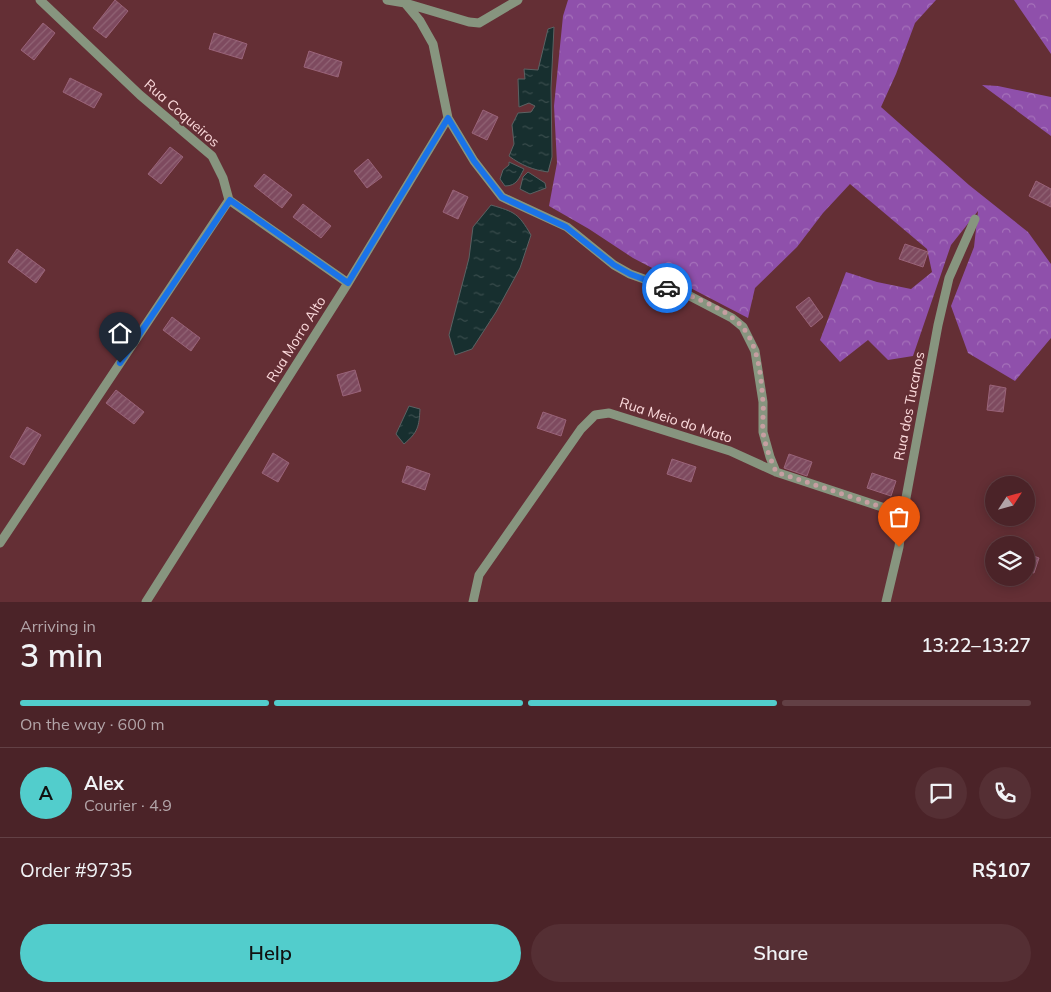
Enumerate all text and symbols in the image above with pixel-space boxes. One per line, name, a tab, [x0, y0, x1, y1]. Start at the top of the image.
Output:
street label: Rua Coqueiros	[141, 75, 224, 151]
courier	[642, 263, 692, 313]
icon: car	[653, 274, 681, 302]
street label: Rua Morro Alto	[262, 293, 330, 385]
pin	[99, 312, 141, 363]
icon: home	[106, 319, 134, 347]
street label: Rua dos Tucanos	[890, 350, 928, 462]
street label: Rua Meio do Mato	[617, 393, 735, 447]
north arrow	[985, 476, 1035, 526]
map controls	[985, 476, 1035, 586]
pin	[878, 496, 920, 547]
icon: bag	[885, 503, 913, 531]
button: layers	[985, 536, 1035, 586]
text: Arriving in	[20, 616, 96, 636]
text: 13:22–13:27	[921, 633, 1031, 657]
text: 3 min	[20, 635, 103, 675]
text: On the way · 600 m	[20, 714, 165, 734]
button: chat	[915, 767, 967, 819]
button: phone	[979, 767, 1031, 819]
text: Alex	[84, 771, 124, 795]
text: A	[39, 781, 53, 805]
text: Courier · 4.9	[84, 795, 172, 815]
text: Order #9735	[20, 858, 132, 882]
text: R$107	[972, 858, 1031, 882]
button: Help	[20, 924, 521, 982]
button: Share	[531, 924, 1031, 982]

